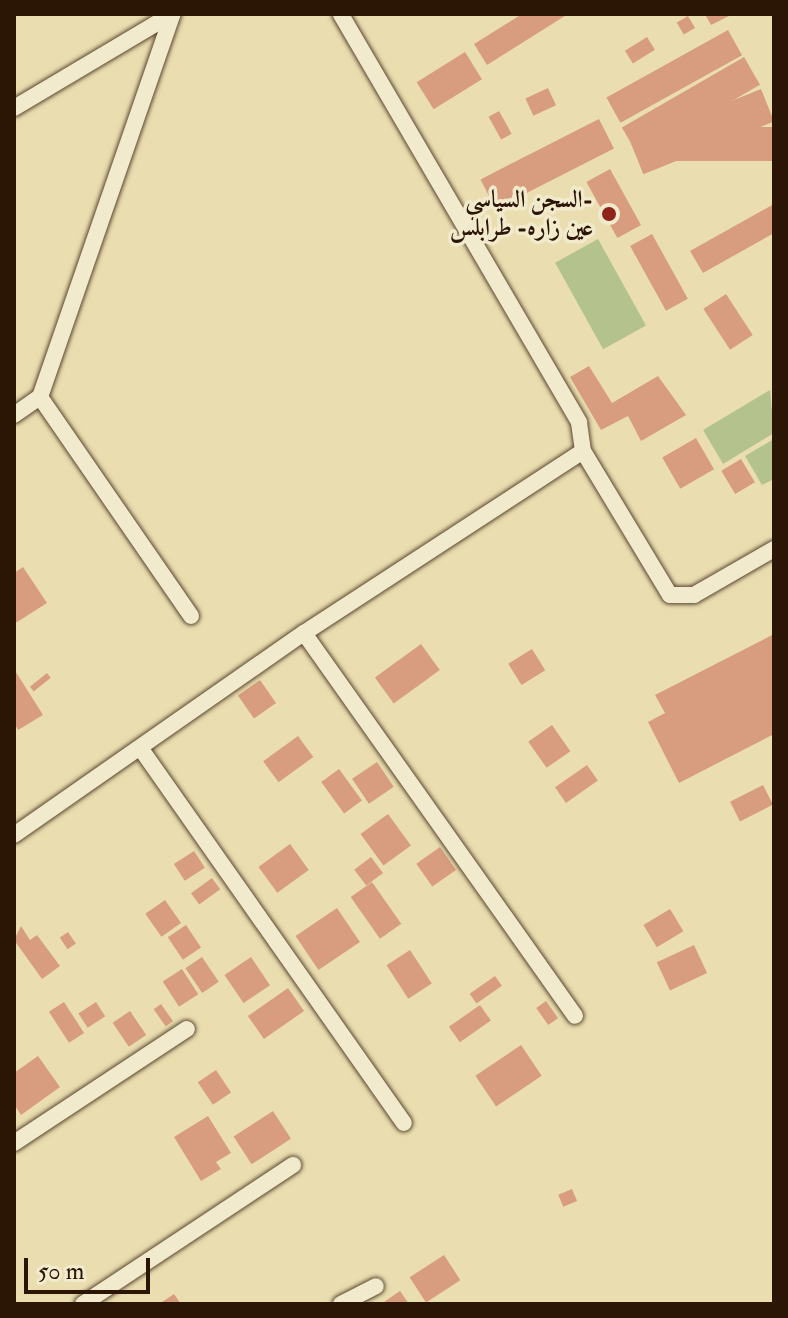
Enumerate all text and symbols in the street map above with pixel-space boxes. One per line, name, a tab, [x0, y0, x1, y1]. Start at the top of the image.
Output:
place label: السجن السياسي- عين زاره- طرابلس	[450, 186, 593, 242]
marker: السجن السياسي- عين زاره- طرابلس	[600, 205, 618, 223]
scale bar	[28, 1242, 154, 1292]
text: 50 m	[38, 1256, 84, 1287]

